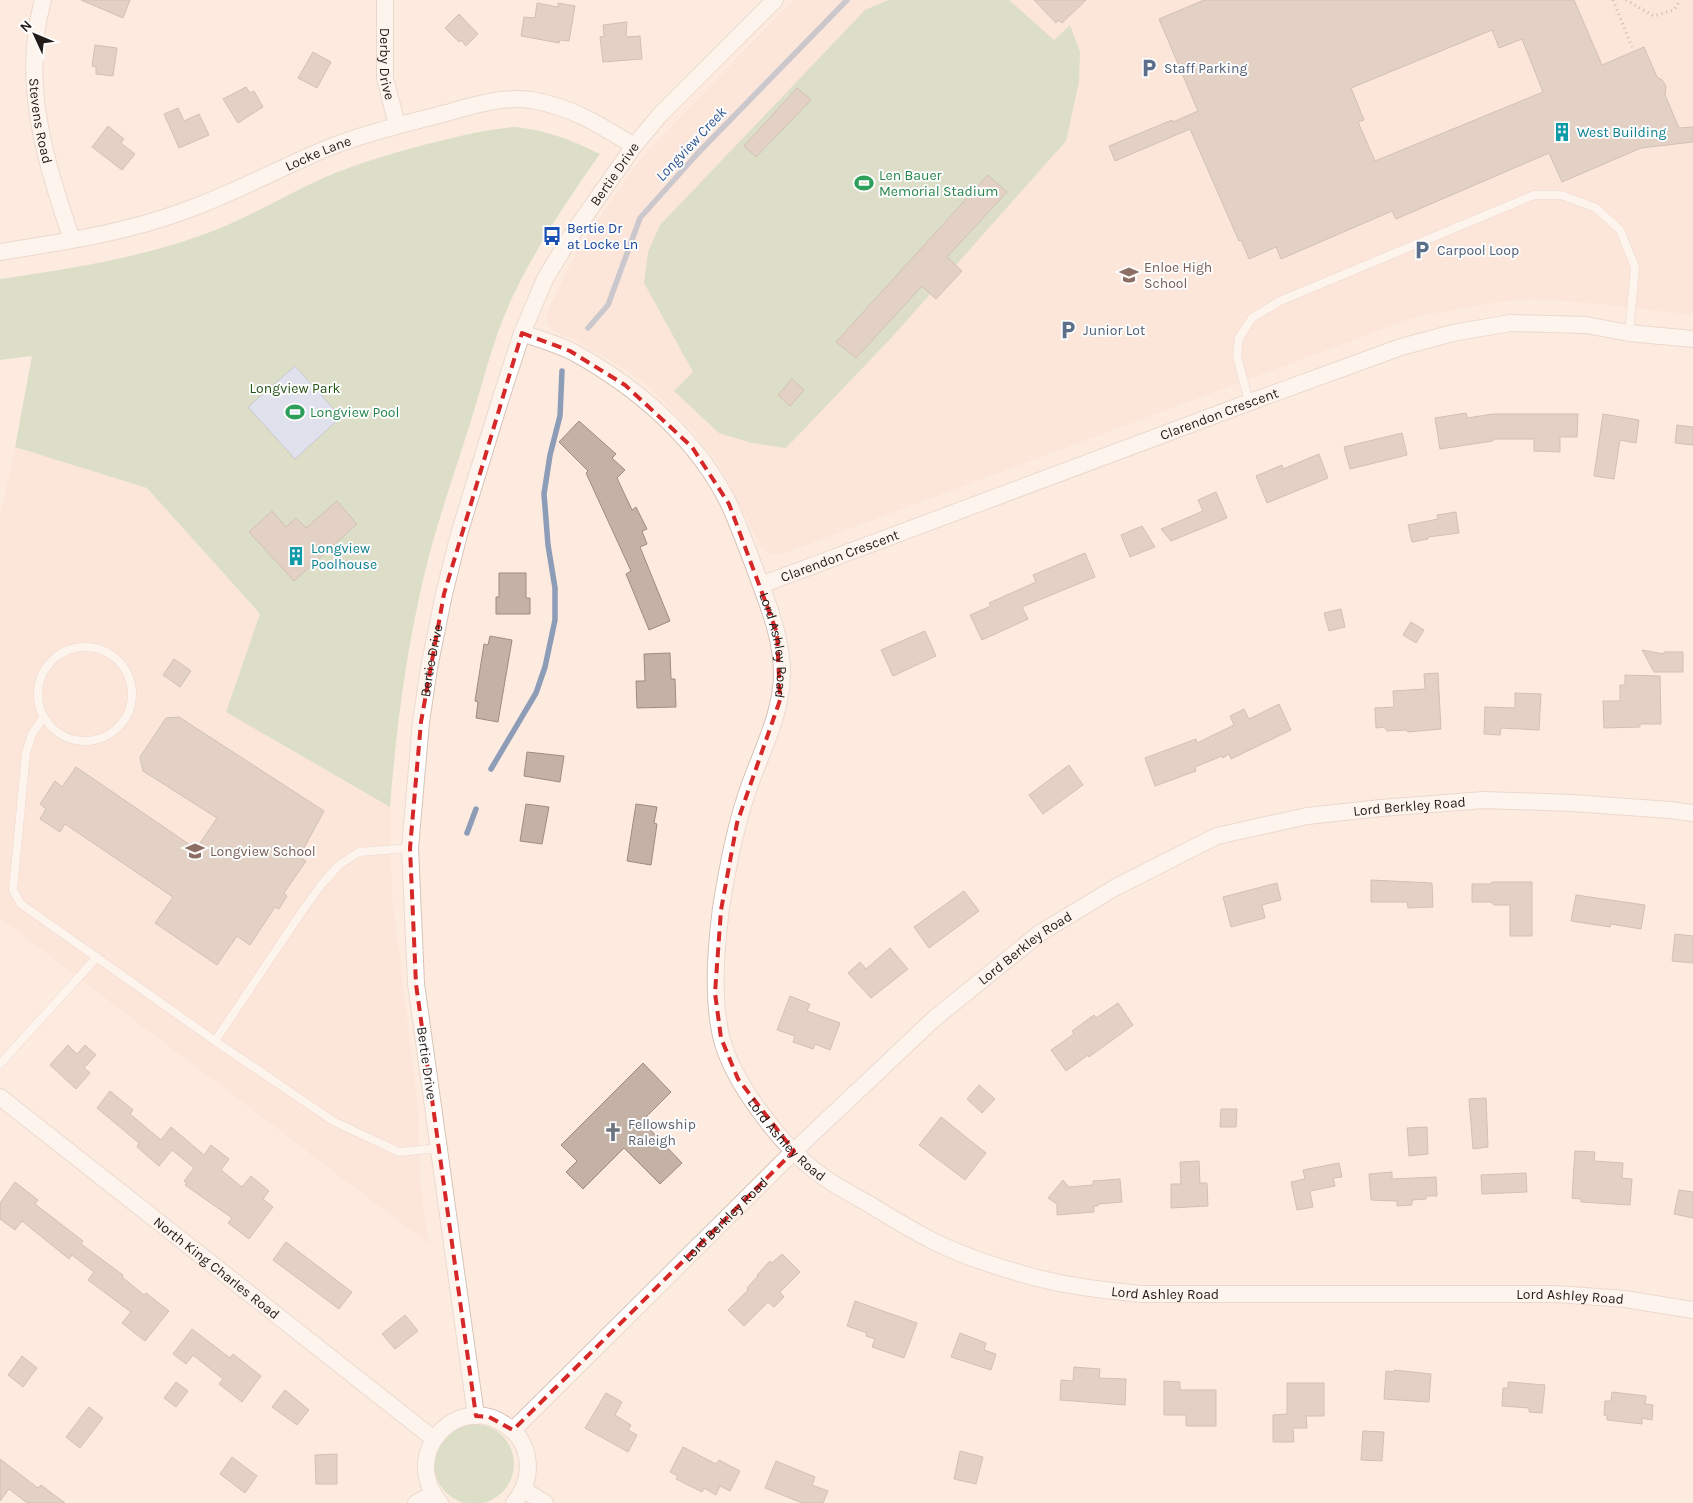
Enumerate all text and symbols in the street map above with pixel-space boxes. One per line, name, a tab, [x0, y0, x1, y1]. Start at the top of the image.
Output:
north arrow	[10, 10, 60, 60]
text: N	[16, 17, 36, 36]
street label: Derby Drive	[376, 28, 398, 102]
parking icon: Staff Parking	[1138, 57, 1160, 79]
place label: Staff Parking	[1164, 60, 1247, 77]
street label: Stevens Road	[25, 77, 56, 165]
water label: Longview Creek	[652, 103, 730, 185]
building icon: West Building	[1551, 121, 1573, 143]
place label: West Building	[1577, 124, 1666, 141]
street label: Locke Lane	[283, 132, 353, 175]
street label: Bertie Drive	[587, 139, 643, 209]
place label: Len Bauer Memorial Stadium	[879, 167, 998, 200]
sports icon: Len Bauer Memorial Stadium	[853, 172, 875, 194]
place label: Bertie Dr at Locke Ln	[567, 220, 638, 253]
bus stop icon: Bertie Dr at Locke Ln	[541, 225, 563, 247]
parking icon: Carpool Loop	[1411, 239, 1433, 261]
place label: Carpool Loop	[1437, 242, 1519, 259]
place label: Enloe High School	[1144, 259, 1212, 292]
school or university icon: Enloe High School	[1118, 264, 1140, 286]
parking icon: Junior Lot	[1057, 319, 1079, 341]
place label: Junior Lot	[1083, 322, 1145, 339]
park label: Longview Park	[250, 380, 341, 397]
street label: Clarendon Crescent	[1158, 384, 1281, 444]
sports icon: Longview Pool	[284, 401, 306, 423]
place label: Longview Pool	[310, 404, 399, 421]
street label: Clarendon Crescent	[778, 526, 901, 586]
place label: Longview Poolhouse	[311, 540, 377, 573]
building icon: Longview Poolhouse	[285, 545, 307, 567]
street label: Lord Ashley Road	[755, 590, 790, 699]
street label: Bertie Drive	[417, 623, 447, 698]
street label: Lord Berkley Road	[1352, 793, 1466, 820]
school or university icon: Longview School	[184, 840, 206, 862]
place label: Longview School	[210, 843, 316, 860]
street label: Lord Berkley Road	[975, 908, 1075, 989]
street label: Bertie Drive	[413, 1025, 440, 1101]
street label: Lord Ashley Road	[744, 1094, 829, 1185]
place label: Fellowship Raleigh	[628, 1116, 696, 1149]
church icon: Fellowship Raleigh	[602, 1121, 624, 1143]
street label: Lord Berkley Road	[679, 1174, 772, 1266]
street label: North King Charles Road	[150, 1213, 283, 1323]
street label: Lord Ashley Road	[1110, 1283, 1219, 1303]
street label: Lord Ashley Road	[1516, 1286, 1625, 1308]

